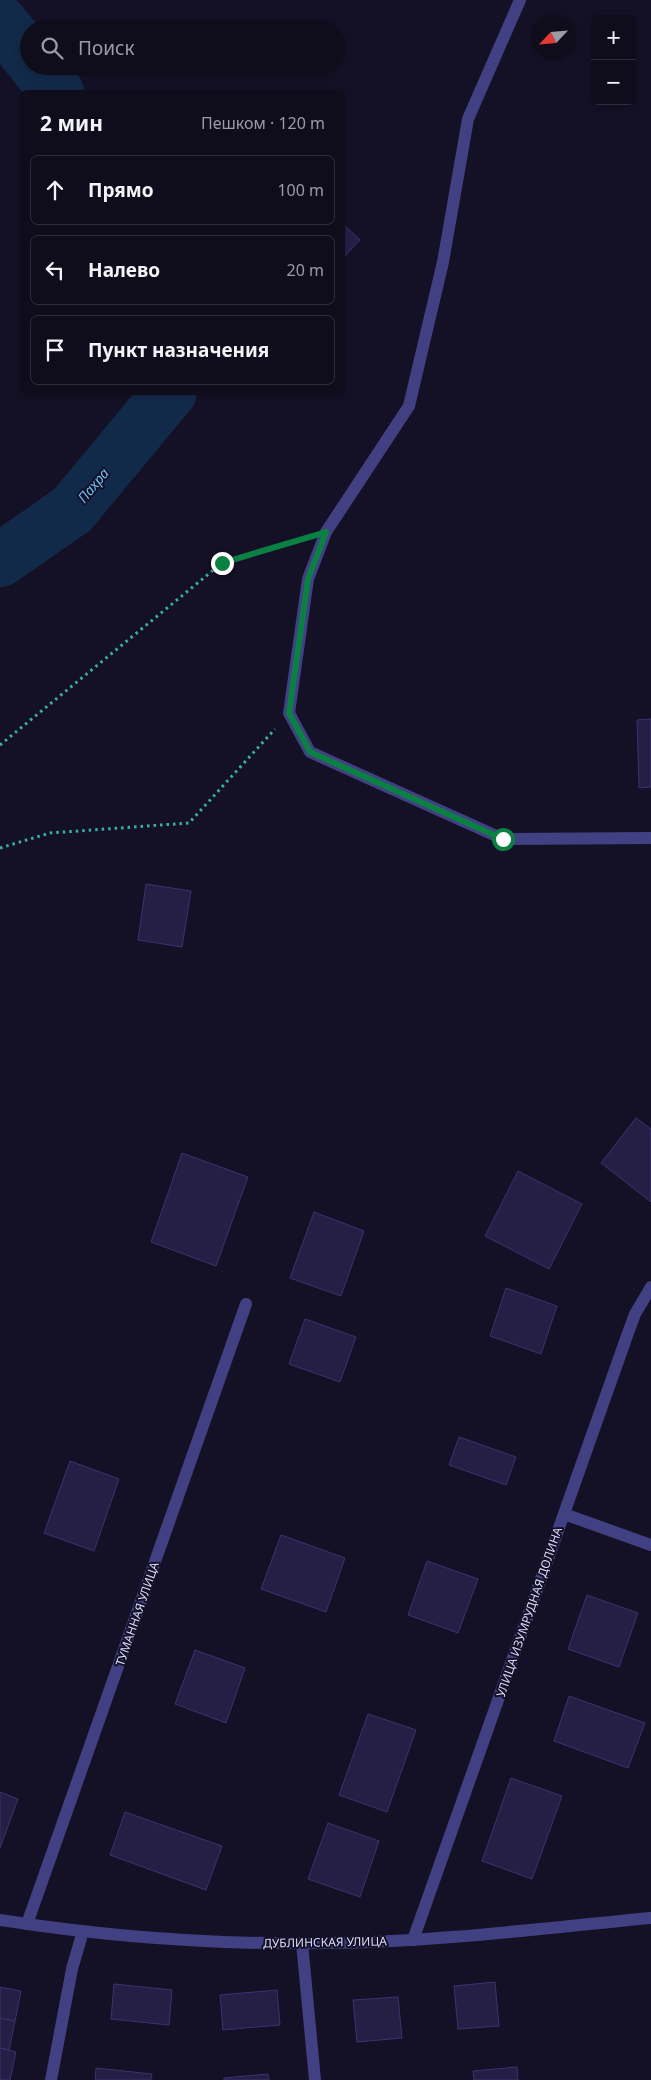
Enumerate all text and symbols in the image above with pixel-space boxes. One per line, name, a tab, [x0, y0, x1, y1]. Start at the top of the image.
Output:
north arrow	[531, 15, 576, 60]
map controls	[591, 15, 636, 105]
button: +	[591, 15, 636, 60]
search box	[20, 20, 345, 75]
icon: search	[38, 34, 66, 62]
text: Поиск	[78, 35, 134, 61]
button: −	[591, 60, 636, 105]
text: 2 мин	[40, 109, 103, 137]
text: Пешком · 120 m	[201, 112, 325, 134]
icon: ahead	[41, 176, 69, 204]
text: Прямо	[88, 177, 154, 203]
text: 100 m	[277, 179, 324, 201]
icon: left	[41, 256, 69, 284]
text: Налево	[88, 257, 160, 283]
text: 20 m	[287, 259, 324, 281]
icon: arrive	[41, 336, 69, 364]
text: Пункт назначения	[88, 337, 269, 363]
water label: Пахра	[73, 464, 113, 506]
route end	[211, 552, 234, 575]
route start	[492, 828, 515, 851]
street label: УЛИЦА ИЗУМРУДНАЯ ДОЛИНА	[492, 1524, 566, 1699]
street label: ТУМАННАЯ УЛИЦА	[111, 1559, 163, 1668]
street label: ДУБЛИНСКАЯ УЛИЦА	[263, 1932, 387, 1952]

